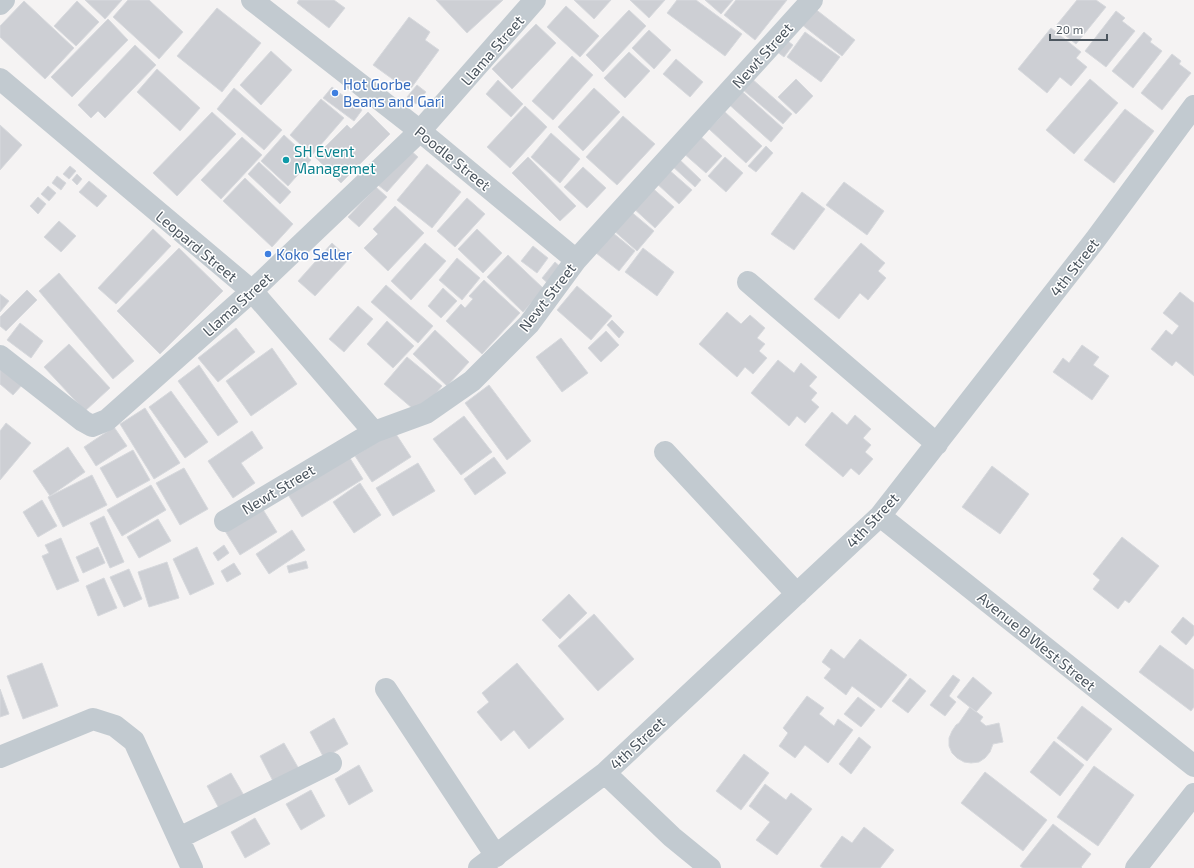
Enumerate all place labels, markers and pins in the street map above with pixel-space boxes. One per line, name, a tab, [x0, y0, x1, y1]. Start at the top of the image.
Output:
place label: Hot Gorbe Beans and Gari	[343, 75, 445, 110]
marker: Hot Gorbe Beans and Gari	[330, 88, 340, 98]
place label: SH Event Managemet	[294, 142, 376, 177]
marker: SH Event Managemet	[281, 155, 291, 165]
place label: Koko Seller	[276, 245, 352, 263]
marker: Koko Seller	[263, 249, 273, 259]

